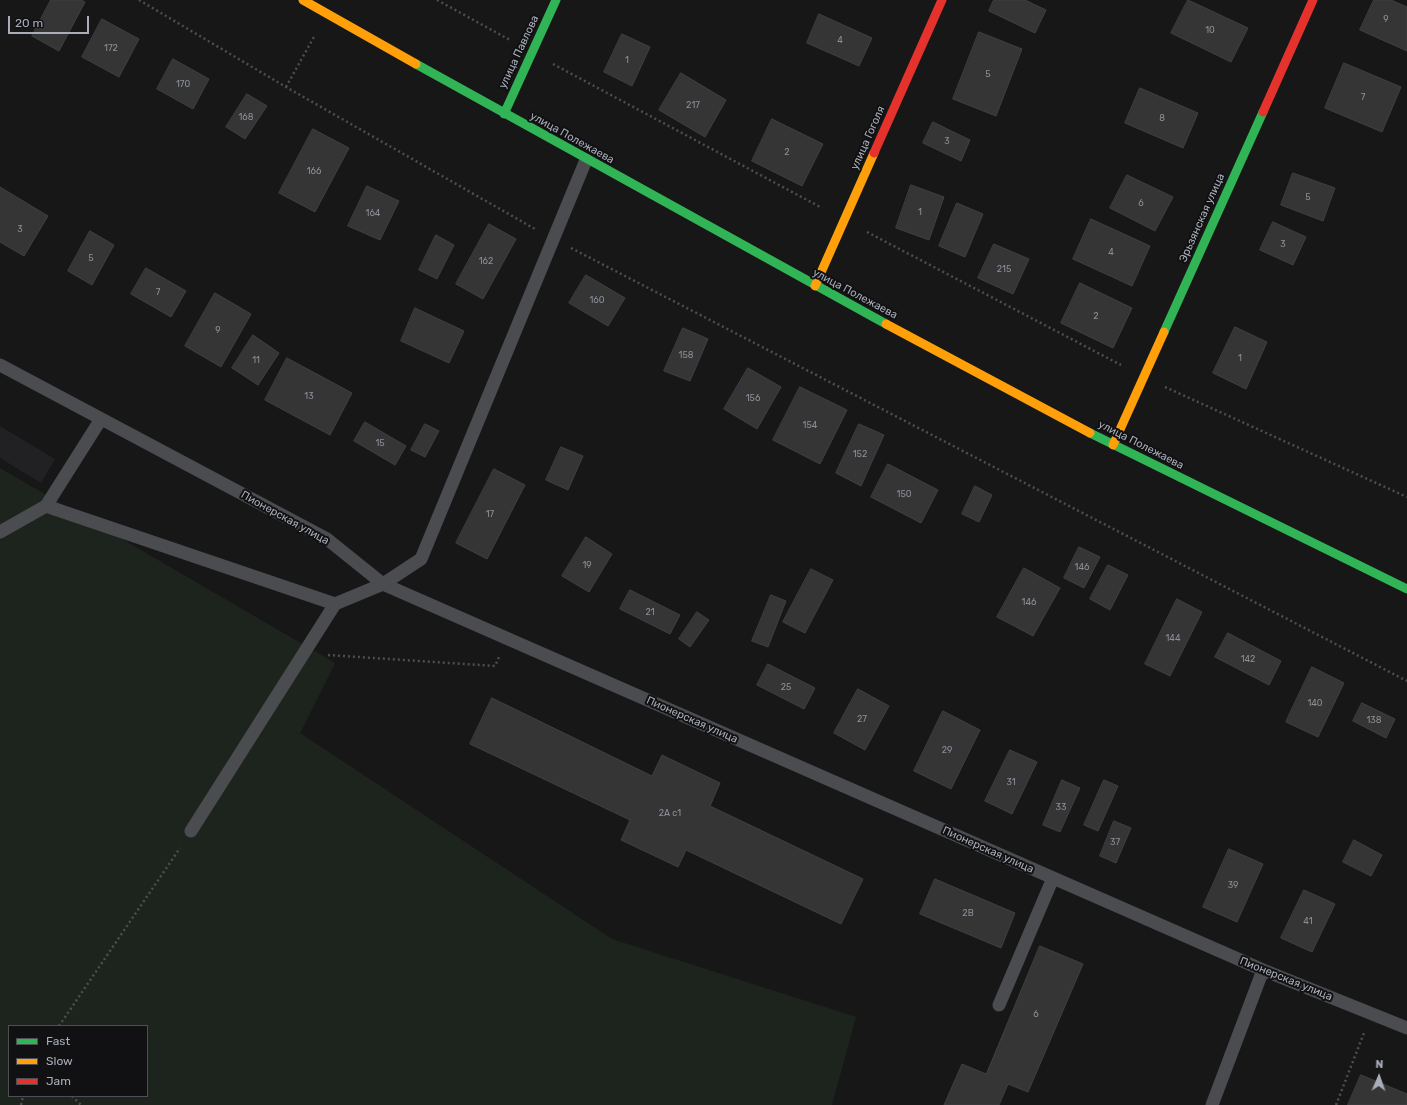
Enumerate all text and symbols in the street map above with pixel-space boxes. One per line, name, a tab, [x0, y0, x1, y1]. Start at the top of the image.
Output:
scale bar	[10, 8, 91, 34]
street label: улица Павлова	[496, 13, 542, 91]
house number: 9	[1383, 14, 1389, 24]
text: 20 m	[15, 16, 43, 30]
house number: 10	[1205, 25, 1215, 35]
house number: 4	[837, 35, 843, 45]
house number: 172	[104, 43, 118, 53]
house number: 1	[625, 55, 629, 65]
house number: 5	[985, 69, 991, 79]
house number: 170	[176, 79, 190, 89]
house number: 7	[1361, 92, 1365, 102]
house number: 217	[686, 100, 700, 110]
street label: улица Гоголя	[848, 104, 888, 172]
street label: улица Полежаева	[528, 109, 616, 167]
house number: 168	[238, 112, 254, 122]
house number: 8	[1159, 113, 1165, 123]
house number: 3	[944, 136, 950, 146]
house number: 2	[784, 147, 790, 157]
house number: 166	[307, 166, 321, 176]
street label: Эрьзянская улица	[1176, 172, 1228, 264]
house number: 5	[1305, 192, 1311, 202]
house number: 6	[1138, 198, 1144, 208]
house number: 1	[918, 207, 922, 217]
house number: 164	[366, 208, 380, 218]
house number: 3	[17, 224, 23, 234]
house number: 3	[1280, 239, 1286, 249]
house number: 4	[1108, 247, 1114, 257]
house number: 5	[88, 253, 94, 263]
house number: 162	[479, 256, 493, 266]
house number: 215	[997, 264, 1011, 274]
street label: улица Полежаева	[810, 266, 900, 322]
house number: 7	[156, 287, 160, 297]
house number: 160	[590, 295, 604, 305]
house number: 2	[1093, 311, 1099, 321]
house number: 9	[215, 325, 221, 335]
house number: 158	[679, 350, 693, 360]
house number: 1	[1238, 353, 1242, 363]
house number: 11	[252, 355, 260, 365]
house number: 13	[304, 391, 314, 401]
house number: 156	[746, 393, 760, 403]
street label: улица Полежаева	[1096, 418, 1186, 472]
house number: 154	[803, 420, 817, 430]
house number: 15	[375, 438, 385, 448]
house number: 152	[853, 449, 867, 459]
street label: Пионерская улица	[239, 488, 331, 548]
house number: 150	[897, 489, 911, 499]
house number: 17	[486, 509, 494, 519]
house number: 19	[582, 560, 592, 570]
house number: 146	[1075, 562, 1089, 572]
house number: 146	[1022, 597, 1036, 607]
house number: 21	[645, 607, 655, 617]
house number: 144	[1165, 633, 1181, 643]
house number: 142	[1241, 654, 1255, 664]
house number: 25	[781, 682, 791, 692]
street label: Пионерская улица	[644, 694, 740, 746]
house number: 140	[1307, 698, 1323, 708]
house number: 27	[857, 714, 867, 724]
house number: 138	[1367, 715, 1381, 725]
house number: 29	[942, 745, 952, 755]
house number: 31	[1006, 777, 1016, 787]
house number: 33	[1056, 802, 1066, 812]
house number: 2А с1	[659, 808, 681, 818]
street label: Пионерская улица	[940, 824, 1036, 876]
house number: 37	[1110, 837, 1120, 847]
house number: 39	[1228, 880, 1238, 890]
house number: 2В	[962, 908, 974, 918]
house number: 41	[1303, 916, 1313, 926]
street label: Пионерская улица	[1238, 954, 1334, 1004]
house number: 6	[1033, 1009, 1039, 1019]
legend	[8, 1025, 148, 1097]
text: Fast	[46, 1034, 70, 1048]
text: Slow	[46, 1054, 73, 1068]
north arrow	[1359, 1057, 1399, 1097]
text: N	[1375, 1058, 1384, 1071]
text: Jam	[46, 1074, 71, 1088]

